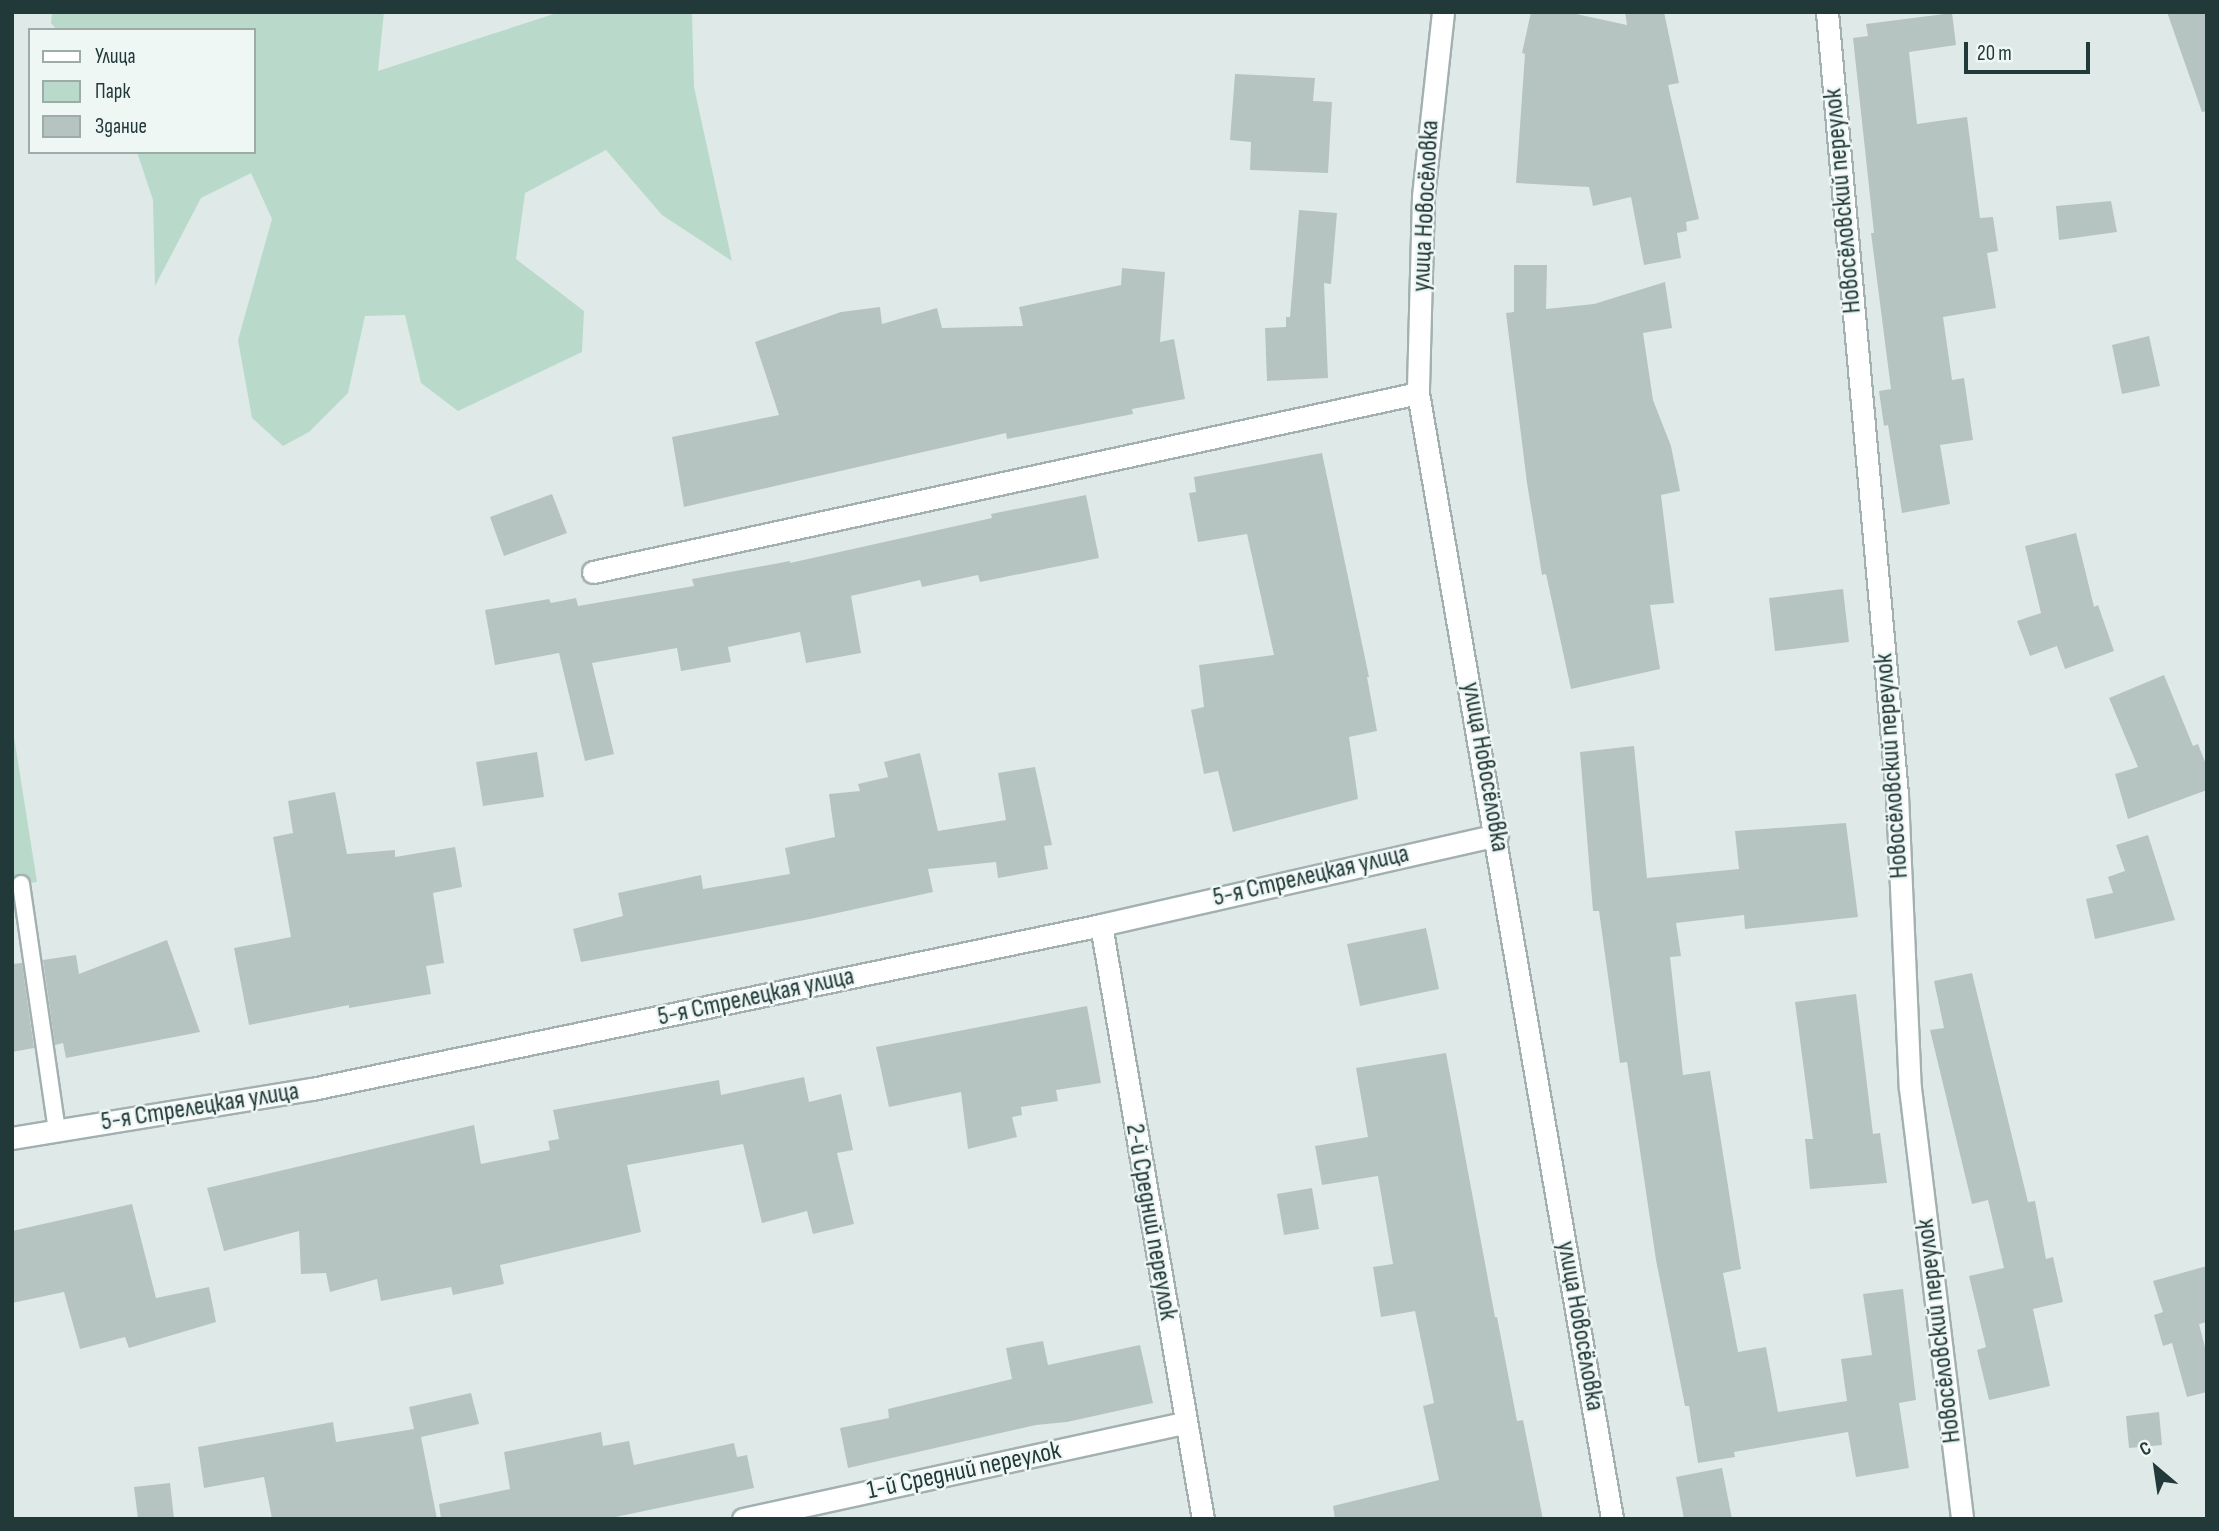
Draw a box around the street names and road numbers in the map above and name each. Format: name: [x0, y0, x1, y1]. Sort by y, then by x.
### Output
street label: Новосёловский переулок: [1818, 87, 1868, 315]
street label: улица Новосёловка: [1406, 119, 1446, 293]
street label: Новосёловский переулок: [1869, 652, 1915, 880]
street label: улица Новосёловка: [1455, 680, 1515, 854]
street label: 5-я Стрелецкая улица: [1210, 838, 1412, 914]
street label: 5-я Стрелецкая улица: [655, 961, 857, 1033]
street label: 5-я Стрелецкая улица: [99, 1076, 301, 1138]
street label: 2-й Средний переулок: [1118, 1121, 1184, 1323]
street label: Новосёловский переулок: [1910, 1217, 1968, 1445]
street label: улица Новосёловка: [1550, 1239, 1610, 1413]
street label: 1-й Средний переулок: [864, 1435, 1064, 1507]

